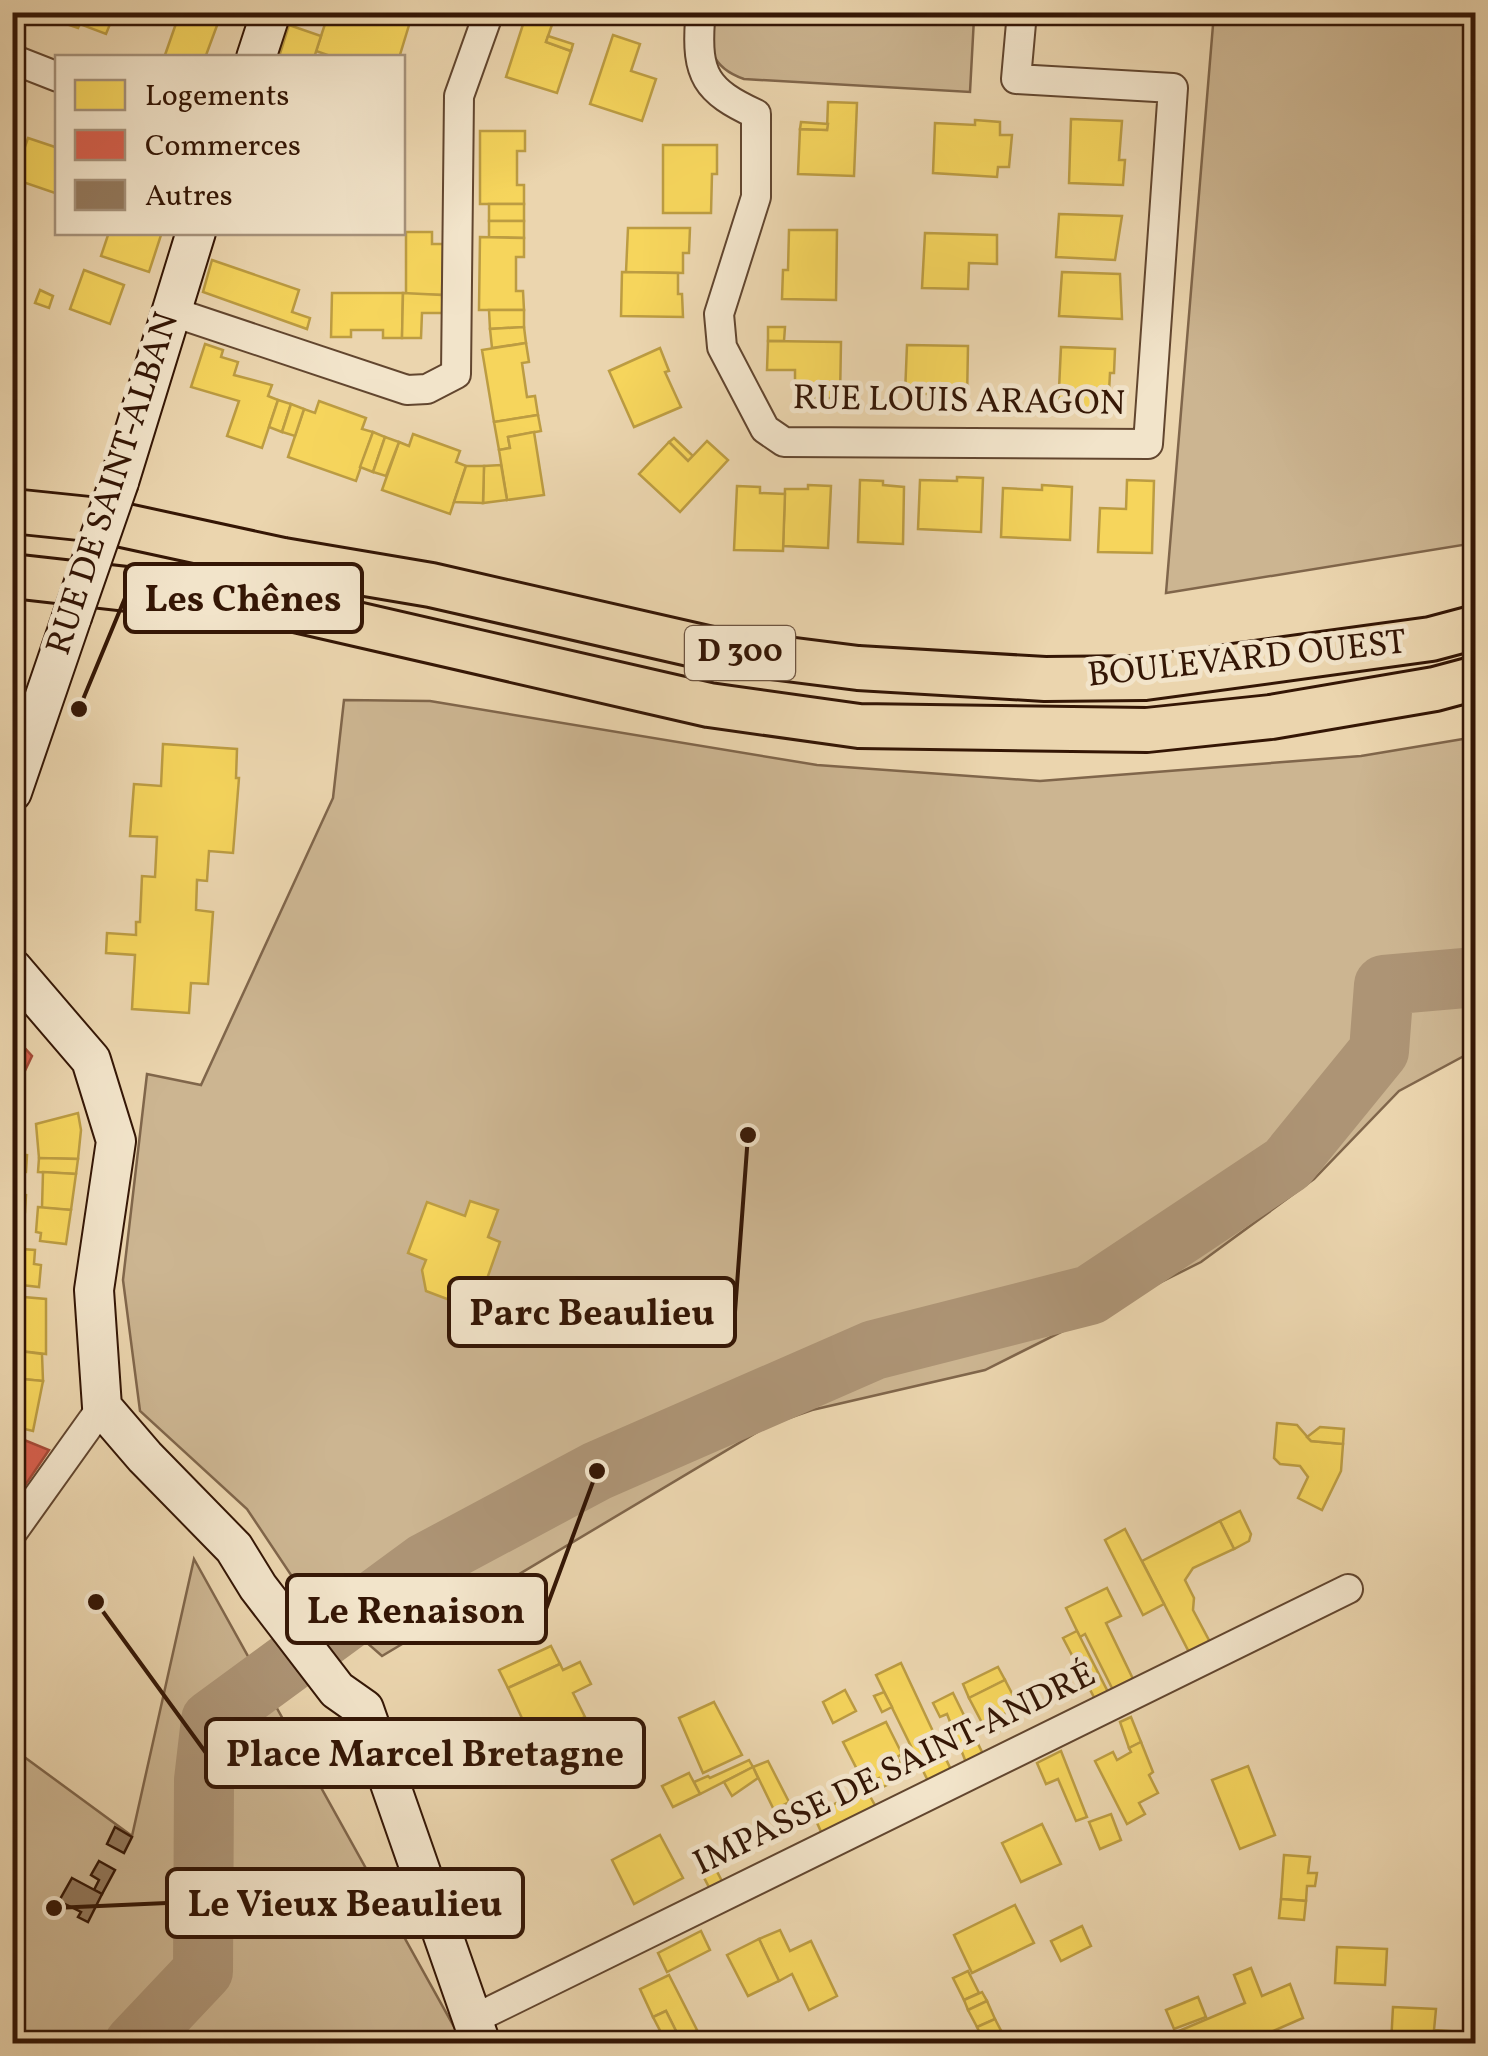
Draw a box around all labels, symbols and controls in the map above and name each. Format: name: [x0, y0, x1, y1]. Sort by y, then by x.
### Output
legend: [55, 55, 405, 235]
text: Logements: [145, 76, 289, 118]
text: Commerces: [145, 126, 301, 168]
text: Autres: [145, 176, 233, 218]
street label: RUE DE SAINT-ALBAN: [36, 307, 192, 661]
street label: RUE LOUIS ARAGON: [792, 375, 1126, 429]
callout: Les Chênes: [125, 564, 362, 632]
text: Les Chênes: [145, 575, 341, 628]
street label: BOULEVARD OUEST: [1085, 619, 1409, 701]
road number: D 300: [685, 626, 795, 680]
callout: Parc Beaulieu: [449, 1278, 735, 1346]
text: Parc Beaulieu: [469, 1289, 715, 1342]
callout: Le Renaison: [287, 1575, 546, 1643]
text: Le Renaison: [307, 1587, 525, 1640]
street label: IMPASSE DE SAINT-ANDRÉ: [686, 1652, 1104, 1888]
callout: Place Marcel Bretagne: [206, 1719, 644, 1787]
text: Place Marcel Bretagne: [226, 1730, 624, 1783]
callout: Le Vieux Beaulieu: [167, 1869, 523, 1937]
text: Le Vieux Beaulieu: [187, 1880, 503, 1933]

